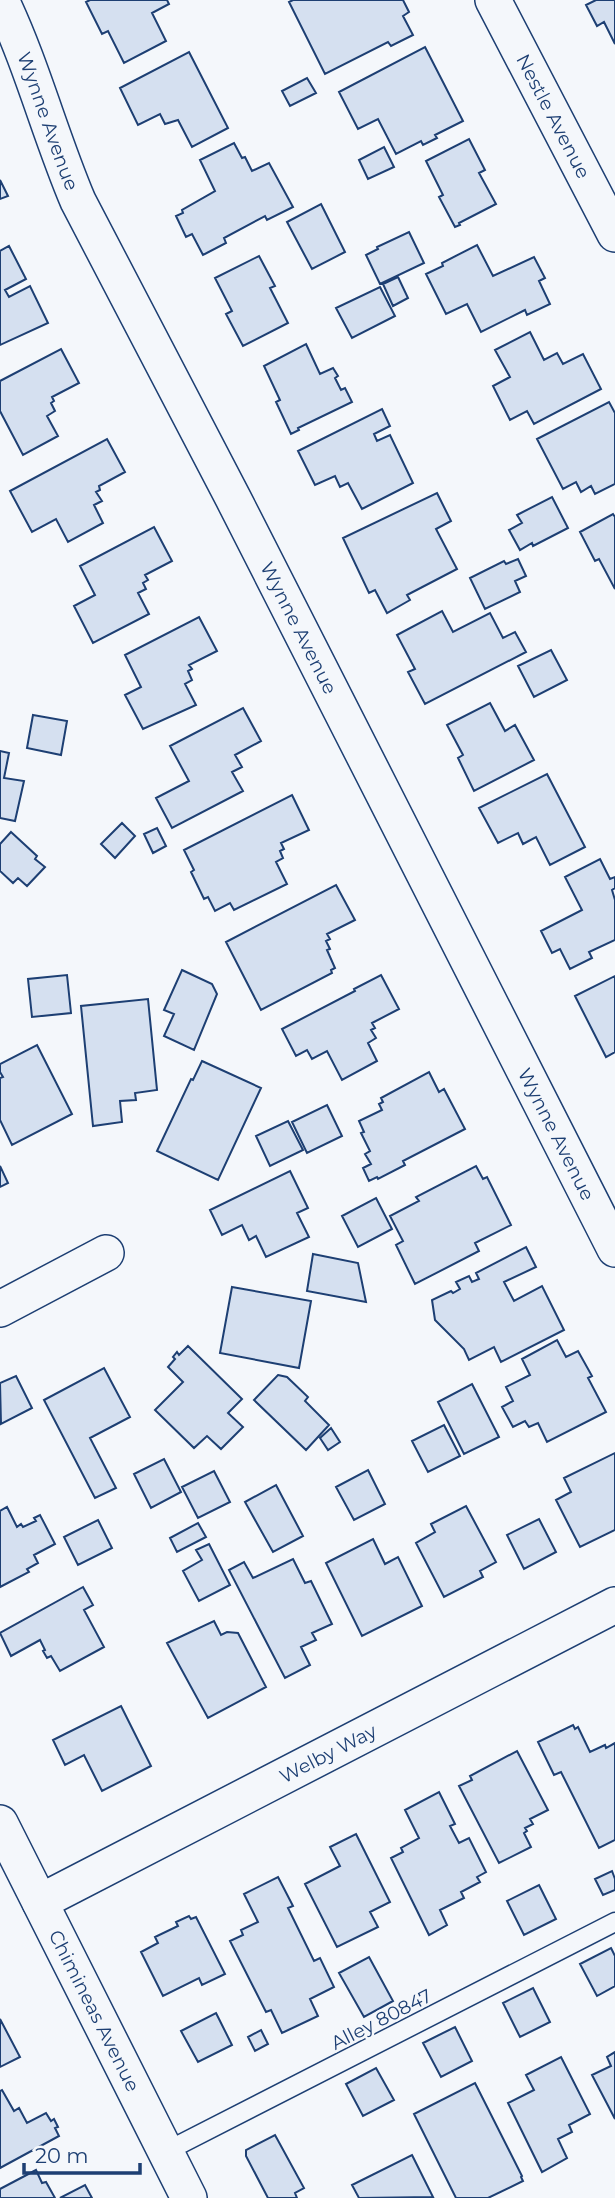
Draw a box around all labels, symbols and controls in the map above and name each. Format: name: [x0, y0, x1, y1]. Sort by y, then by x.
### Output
street label: Wynne Avenue: [12, 49, 83, 194]
street label: Nestle Avenue: [511, 50, 595, 183]
street label: Wynne Avenue: [255, 558, 342, 698]
street label: Wynne Avenue: [513, 1064, 599, 1204]
street label: Welby Way: [276, 1719, 381, 1788]
street label: Chimineas Avenue: [44, 1926, 144, 2095]
street label: Alley 80847: [327, 1984, 436, 2055]
scale bar: [24, 2132, 140, 2176]
text: 20 m: [35, 2143, 89, 2168]

